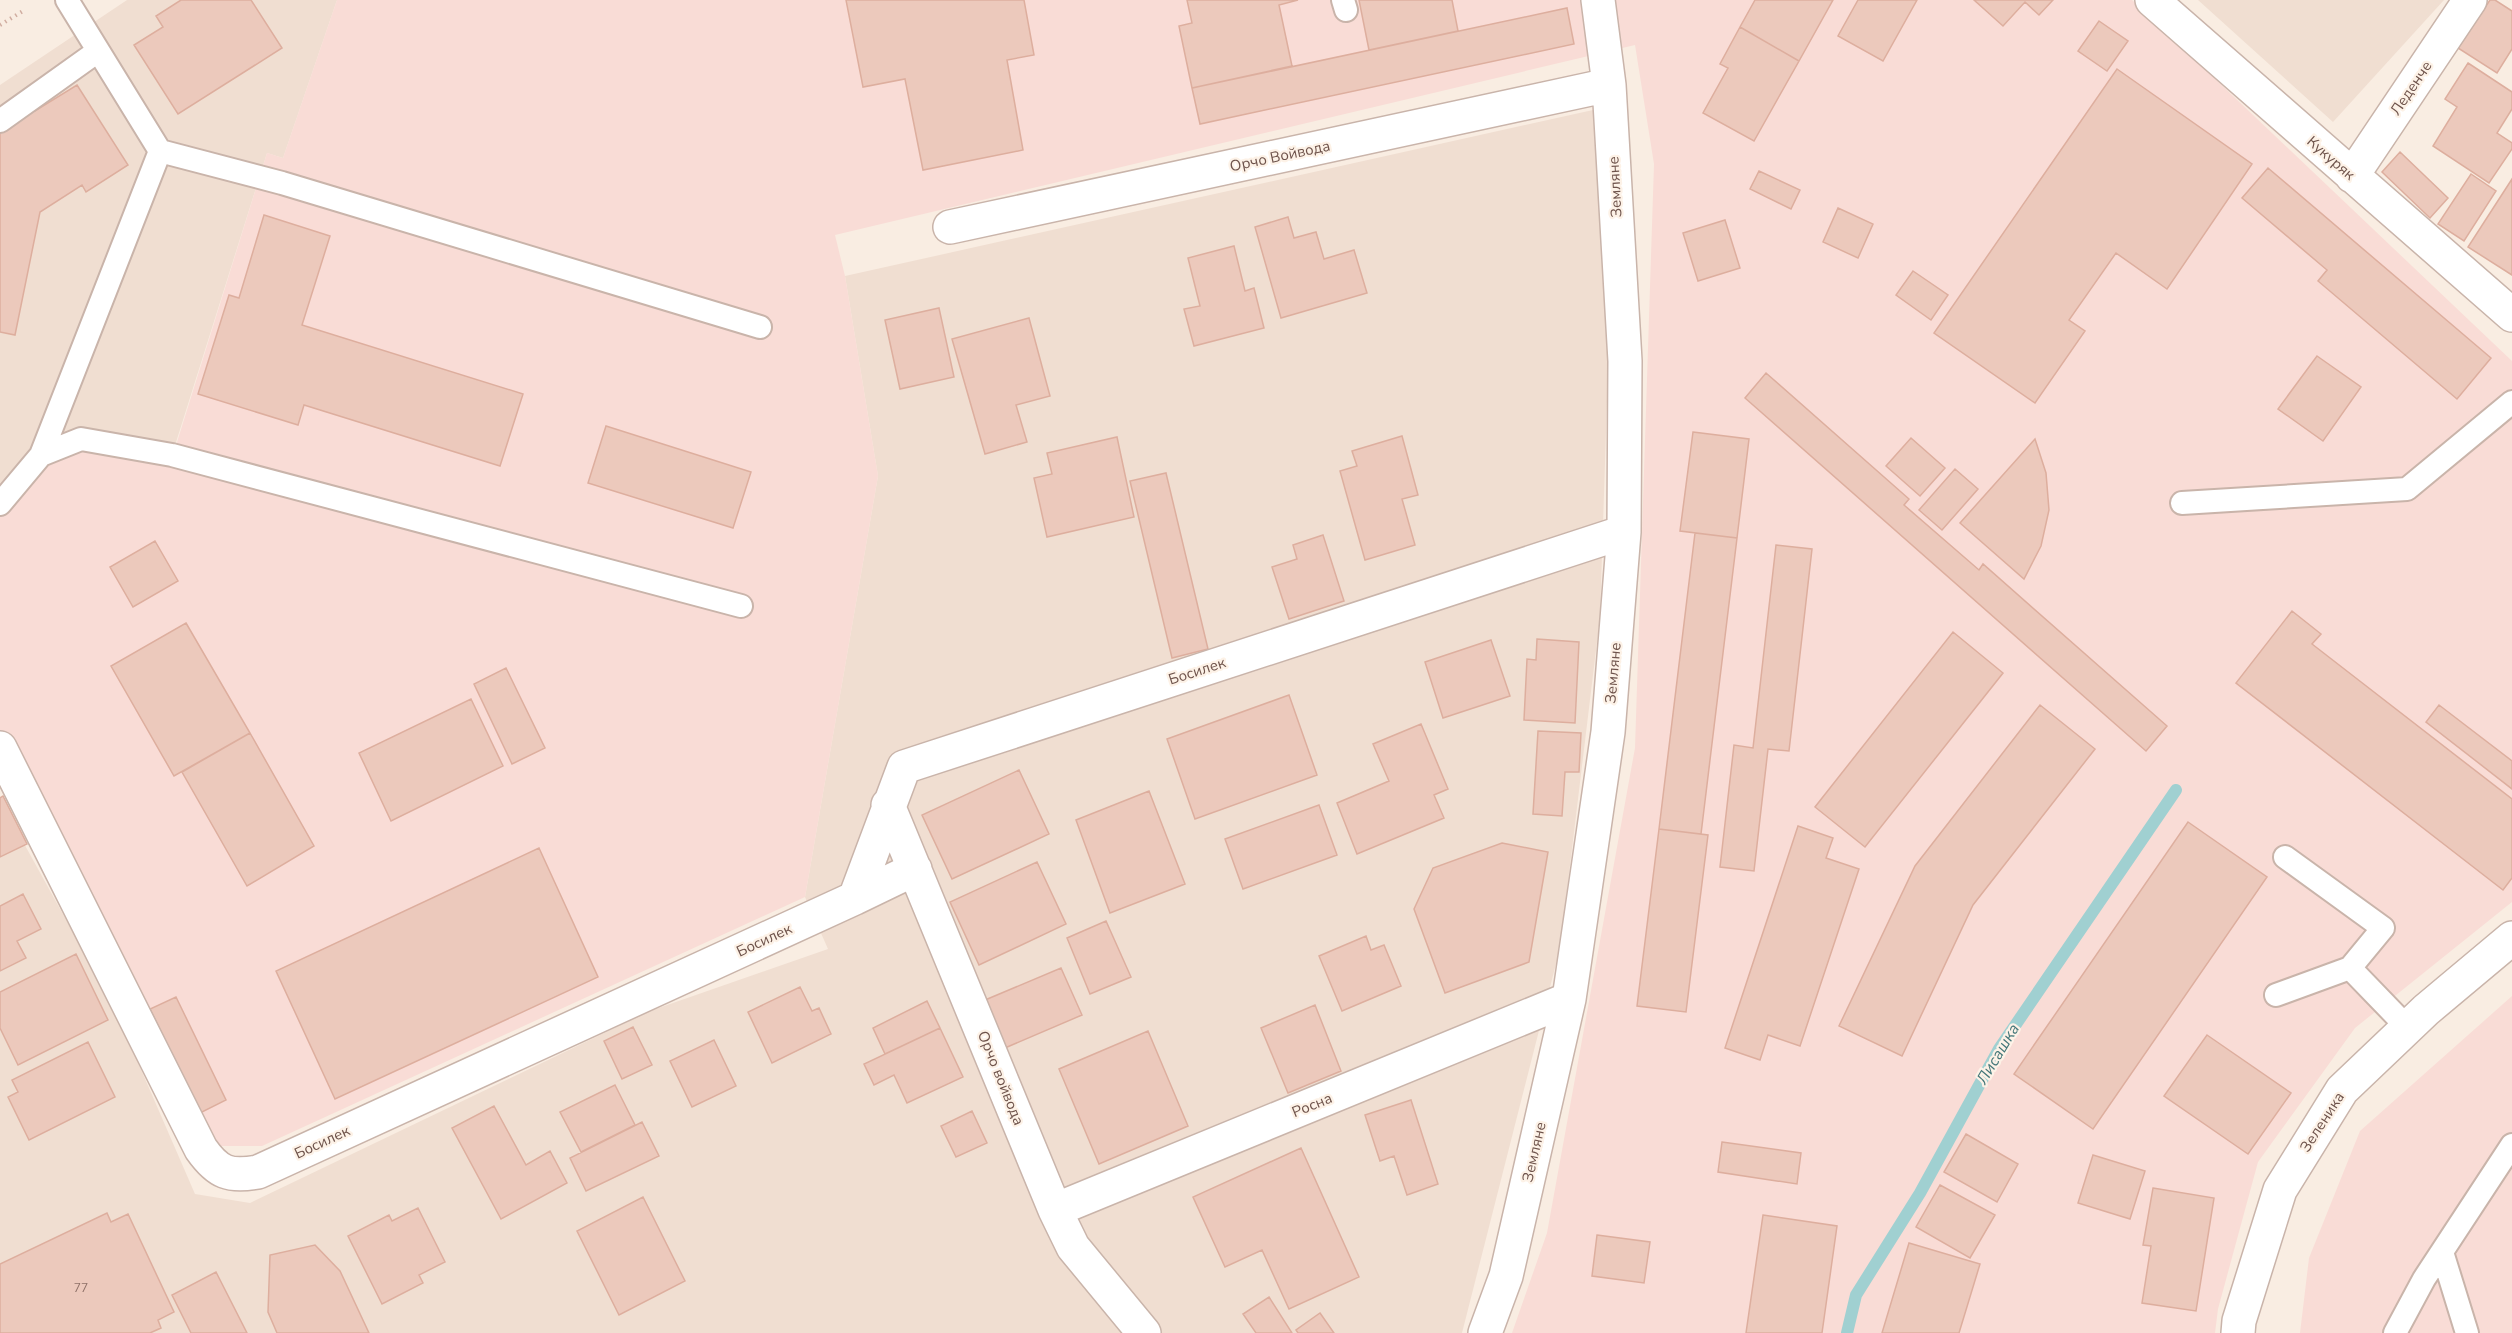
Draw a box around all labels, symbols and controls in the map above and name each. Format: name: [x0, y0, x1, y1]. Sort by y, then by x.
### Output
street label: Леденче: [2386, 57, 2436, 119]
street label: Кукуряк: [2303, 132, 2359, 185]
street label: Орчо Войвода: [1228, 136, 1332, 176]
street label: Земляне: [1603, 156, 1627, 218]
street label: Земляне: [1600, 642, 1626, 704]
street label: Босилек: [1166, 652, 1228, 690]
street label: Босилек: [733, 918, 795, 962]
water label: Лисашка: [1971, 1020, 2025, 1089]
street label: Орчо войвода: [973, 1028, 1029, 1128]
street label: Росна: [1289, 1088, 1335, 1122]
street label: Зеленика: [2295, 1088, 2349, 1156]
street label: Босилек: [291, 1120, 353, 1164]
street label: Земляне: [1517, 1120, 1551, 1184]
house number: 77: [74, 1280, 88, 1296]

